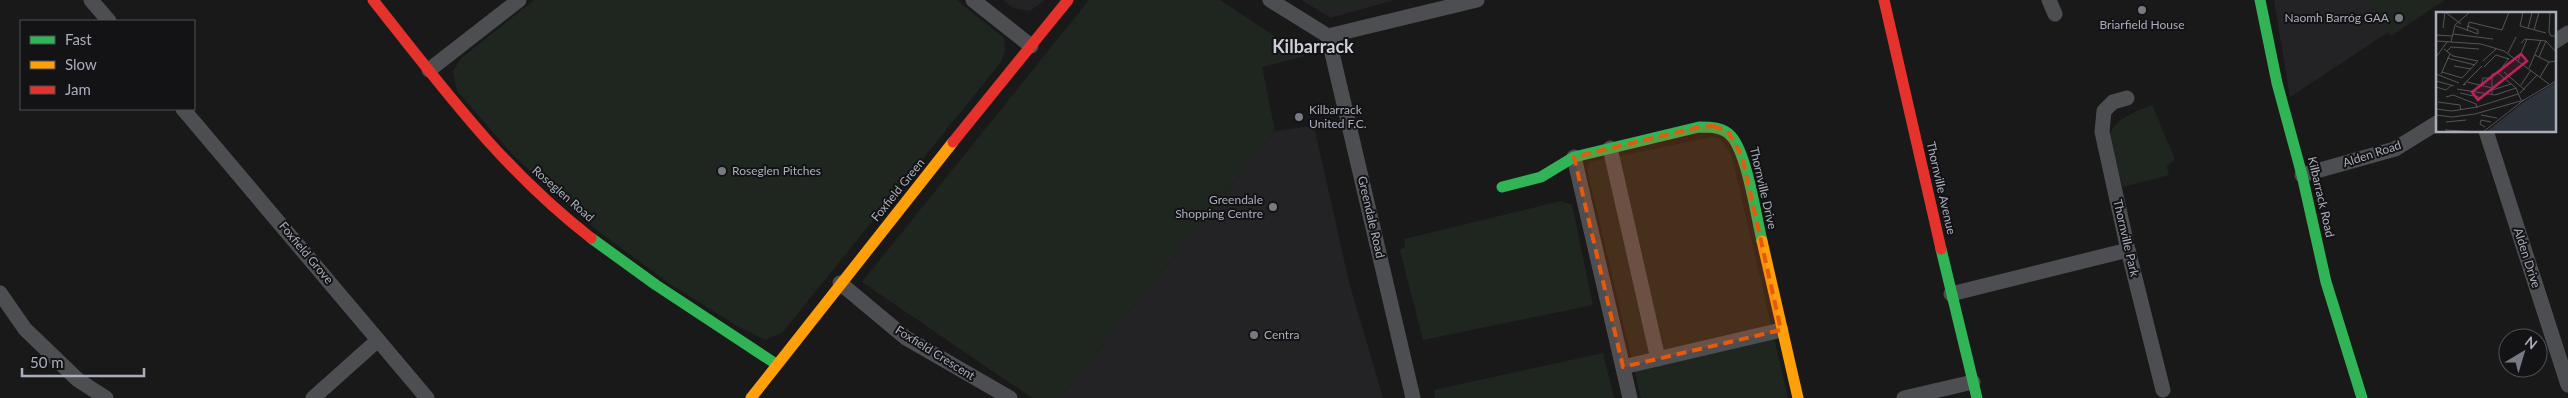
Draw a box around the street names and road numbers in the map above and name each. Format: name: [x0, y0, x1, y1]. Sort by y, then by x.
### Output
street label: Alden Road: [2341, 137, 2403, 170]
street label: Thornville Avenue: [1924, 140, 1959, 236]
street label: Thornville Drive: [1747, 145, 1780, 231]
street label: Foxfield Green: [868, 155, 928, 224]
street label: Kilbarrack Road: [2305, 155, 2338, 239]
street label: Roseglen Road: [529, 163, 597, 225]
street label: Greendale Road: [1355, 174, 1388, 259]
street label: Thornville Park: [2110, 198, 2143, 279]
street label: Foxfield Grove: [276, 219, 337, 287]
street label: Alden Drive: [2511, 226, 2544, 290]
street label: Foxfield Crescent: [893, 322, 978, 383]

